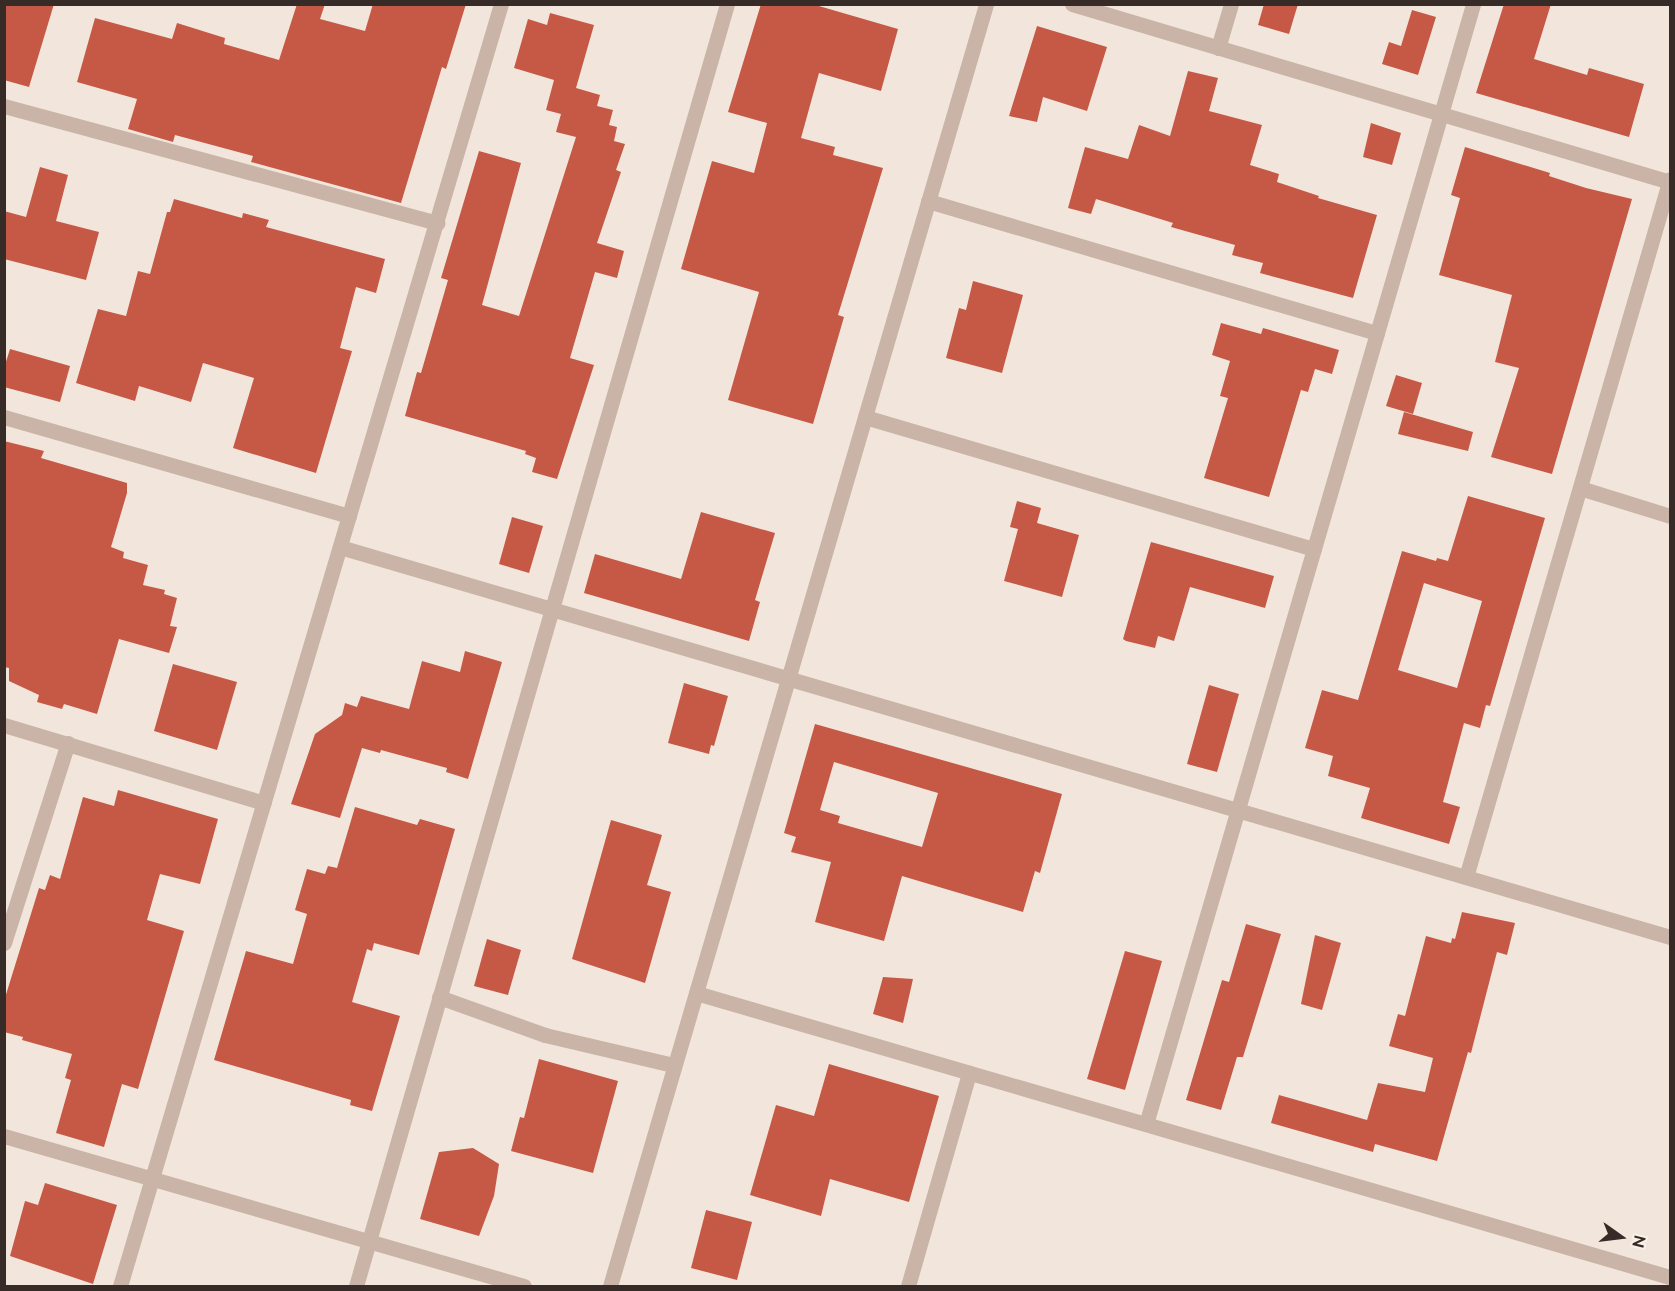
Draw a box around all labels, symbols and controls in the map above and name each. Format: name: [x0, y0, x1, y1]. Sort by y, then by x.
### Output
north arrow: [1591, 1207, 1651, 1267]
text: N: [1628, 1233, 1650, 1250]

